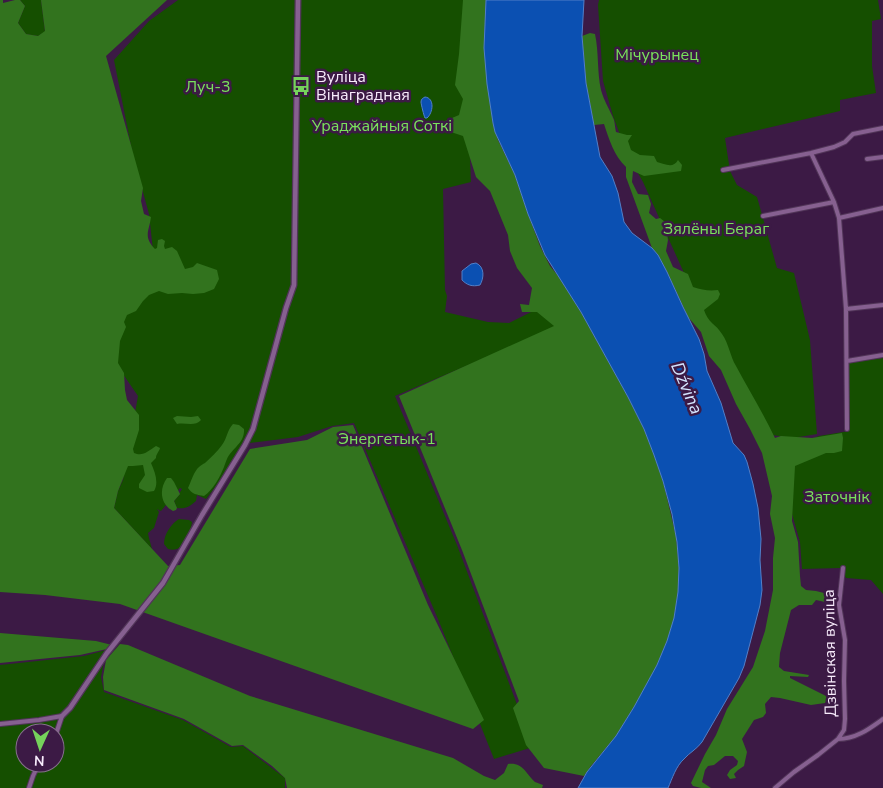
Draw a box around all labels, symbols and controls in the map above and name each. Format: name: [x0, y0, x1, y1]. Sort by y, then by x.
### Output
park label: Мічурынец: [615, 44, 699, 66]
place label: Вуліца Вінаградная: [316, 66, 410, 106]
bus stop icon: Вуліца Вінаградная: [290, 75, 312, 97]
park label: Луч-3: [185, 76, 231, 98]
park label: Ураджайныя Соткі: [311, 115, 452, 137]
park label: Зялёны Бераг: [663, 218, 769, 240]
water label: Dźvina: [665, 358, 709, 418]
park label: Энергетык-1: [338, 428, 436, 450]
park label: Заточнік: [804, 486, 870, 508]
street label: Дзвінская вуліца: [818, 589, 842, 717]
north arrow: [15, 723, 65, 773]
text: N: [34, 751, 45, 770]

